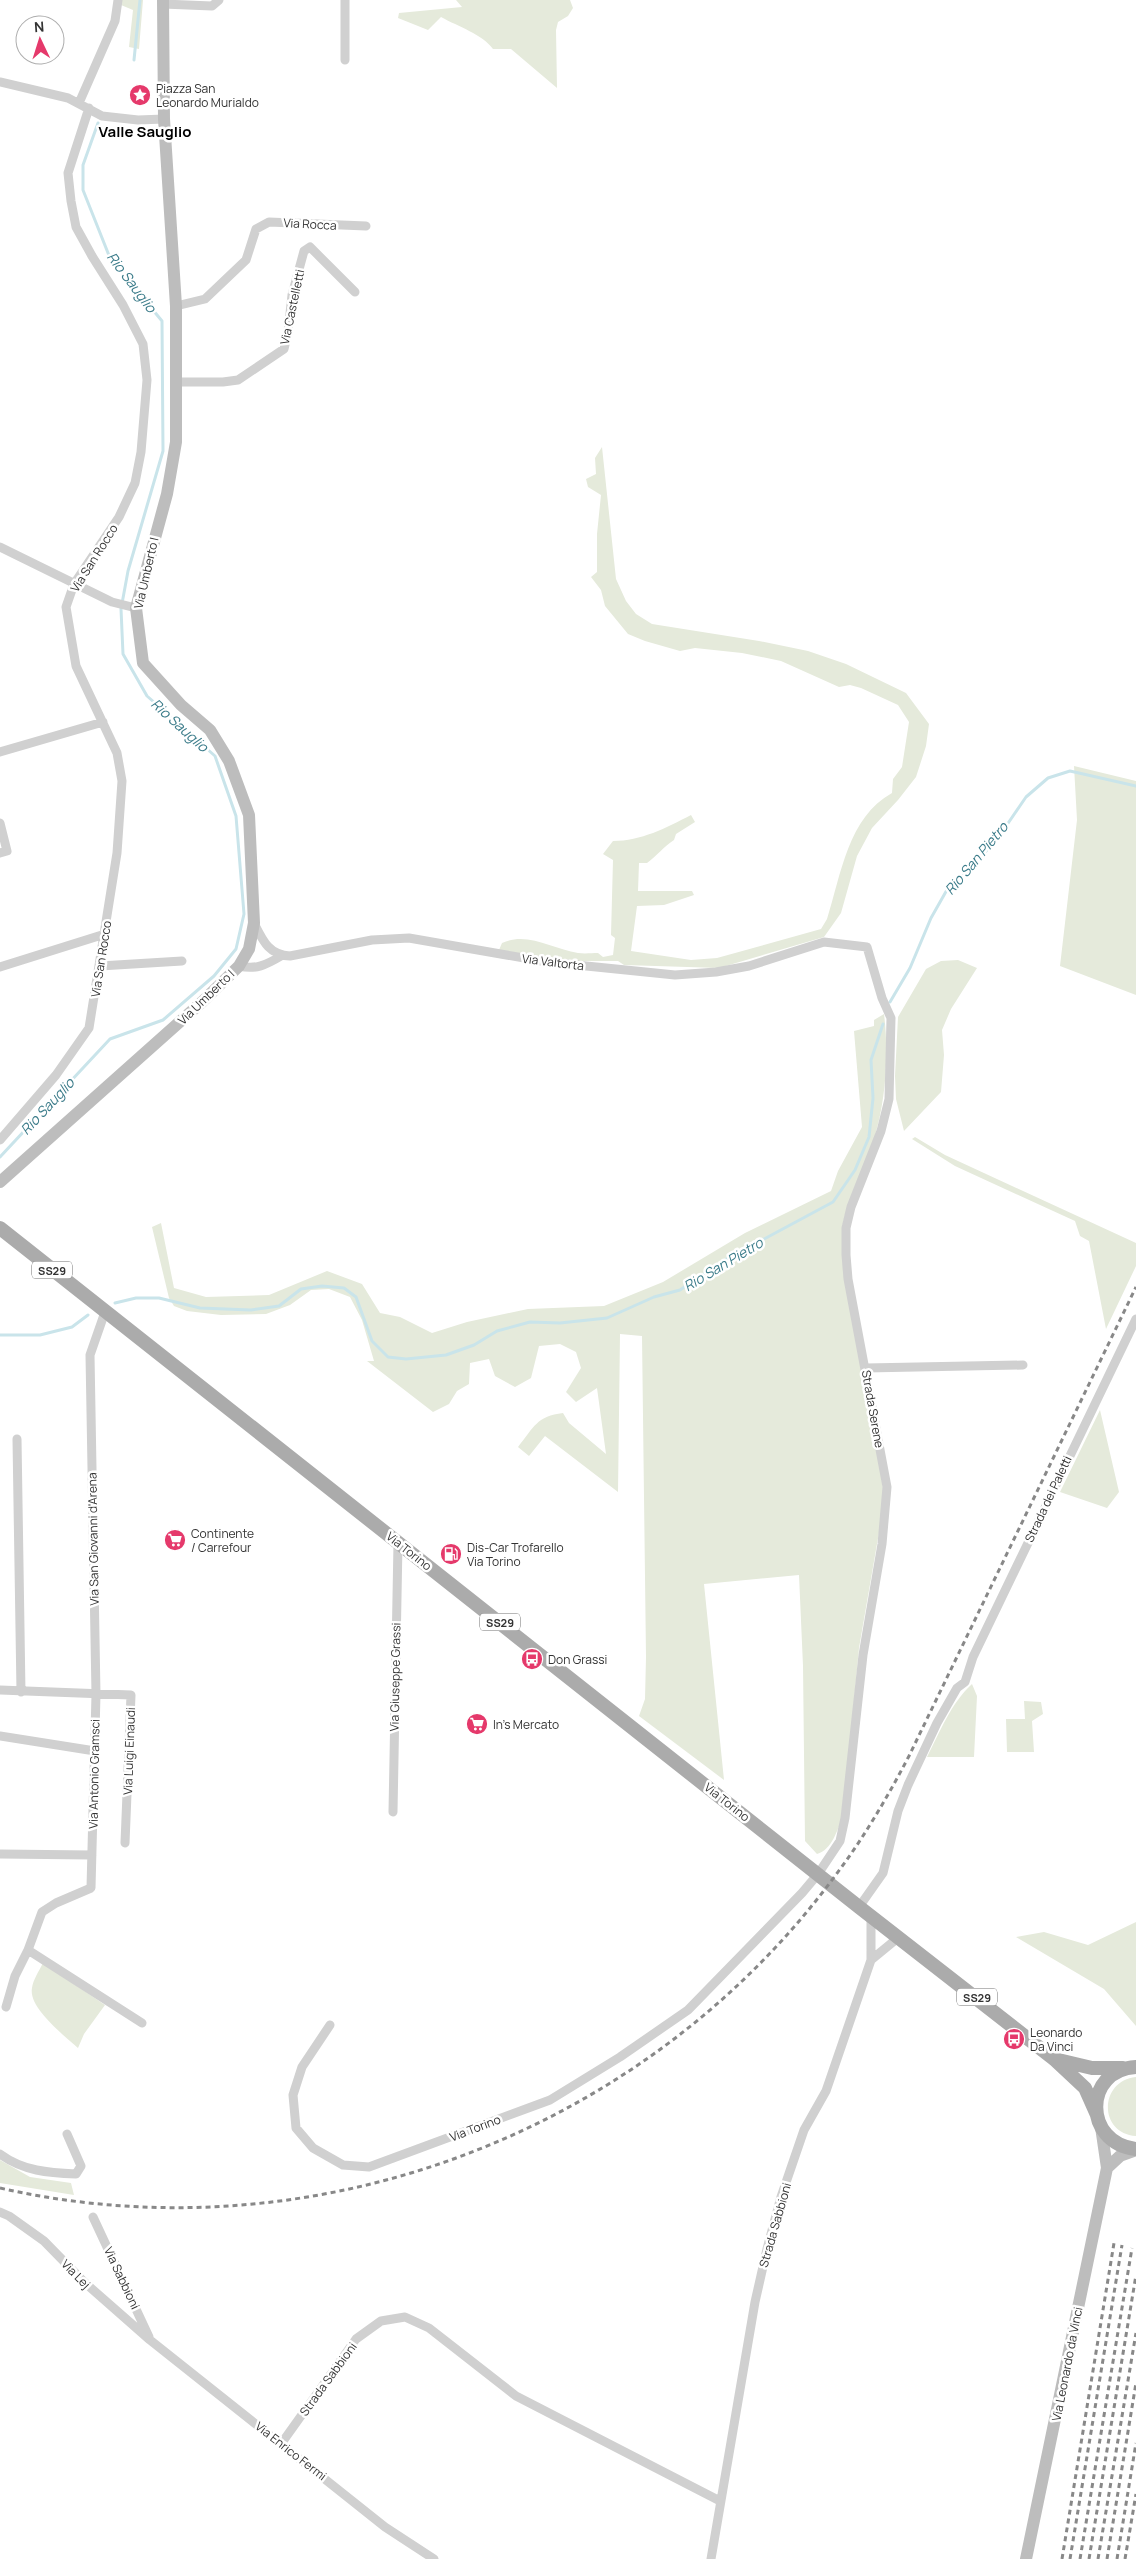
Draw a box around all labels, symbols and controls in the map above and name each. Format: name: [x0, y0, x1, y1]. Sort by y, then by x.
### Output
north arrow: [15, 15, 65, 65]
text: N: [33, 17, 45, 36]
place label: Piazza San Leonardo Murialdo: [156, 80, 259, 111]
place icon: Piazza San Leonardo Murialdo: [128, 83, 152, 107]
district label: Valle Sauglio: [99, 121, 191, 142]
street label: Via Rocca: [283, 214, 337, 234]
water label: Rio Sauglio: [103, 248, 161, 317]
street label: Via Castelletti: [276, 268, 308, 346]
street label: Via San Rocco: [66, 521, 122, 595]
street label: Via Umberto I: [130, 536, 162, 610]
water label: Rio Sauglio: [147, 694, 213, 756]
water label: Rio San Pietro: [940, 817, 1012, 898]
street label: Via San Rocco: [87, 920, 115, 998]
street label: Via Valtorta: [521, 950, 585, 974]
street label: Via Umberto I: [174, 966, 238, 1028]
water label: Rio Sauglio: [16, 1073, 79, 1138]
water label: Rio San Pietro: [680, 1232, 767, 1295]
road number: SS29: [32, 1262, 72, 1278]
street label: Strada Serene: [858, 1369, 888, 1449]
street label: Strada dei Paletti: [1021, 1453, 1075, 1545]
street label: Via San Giovanni d'Arena: [83, 1472, 103, 1606]
place label: Continente / Carrefour: [191, 1525, 254, 1556]
supermarket icon: Continente / Carrefour: [163, 1528, 187, 1552]
street label: Via Torino: [383, 1528, 435, 1574]
place label: Dis-Car Trofarello Via Torino: [467, 1539, 564, 1570]
fuel station icon: Dis-Car Trofarello Via Torino: [439, 1542, 463, 1566]
road number: SS29: [480, 1614, 520, 1630]
street label: Via Giuseppe Grassi: [386, 1623, 404, 1731]
bus stop icon: Don Grassi: [520, 1647, 544, 1671]
place label: Don Grassi: [548, 1651, 607, 1668]
street label: Via Luigi Einaudi: [119, 1707, 139, 1795]
supermarket icon: In's Mercato: [465, 1712, 489, 1736]
place label: In's Mercato: [493, 1716, 559, 1733]
street label: Via Antonio Gramsci: [85, 1719, 103, 1829]
street label: Via Torino: [701, 1779, 753, 1825]
road number: SS29: [957, 1988, 997, 2005]
place label: Leonardo Da Vinci: [1030, 2024, 1082, 2055]
bus stop icon: Leonardo Da Vinci: [1002, 2027, 1026, 2051]
street label: Via Torino: [447, 2110, 503, 2146]
street label: Strada Sabbioni: [755, 2181, 795, 2269]
street label: Via Sabbioni: [100, 2244, 144, 2312]
street label: Via Lej: [58, 2256, 94, 2292]
street label: Via Leonardo da Vinci: [1048, 2305, 1086, 2423]
street label: Strada Sabbioni: [295, 2339, 361, 2419]
street label: Via Enrico Fermi: [252, 2418, 330, 2484]

